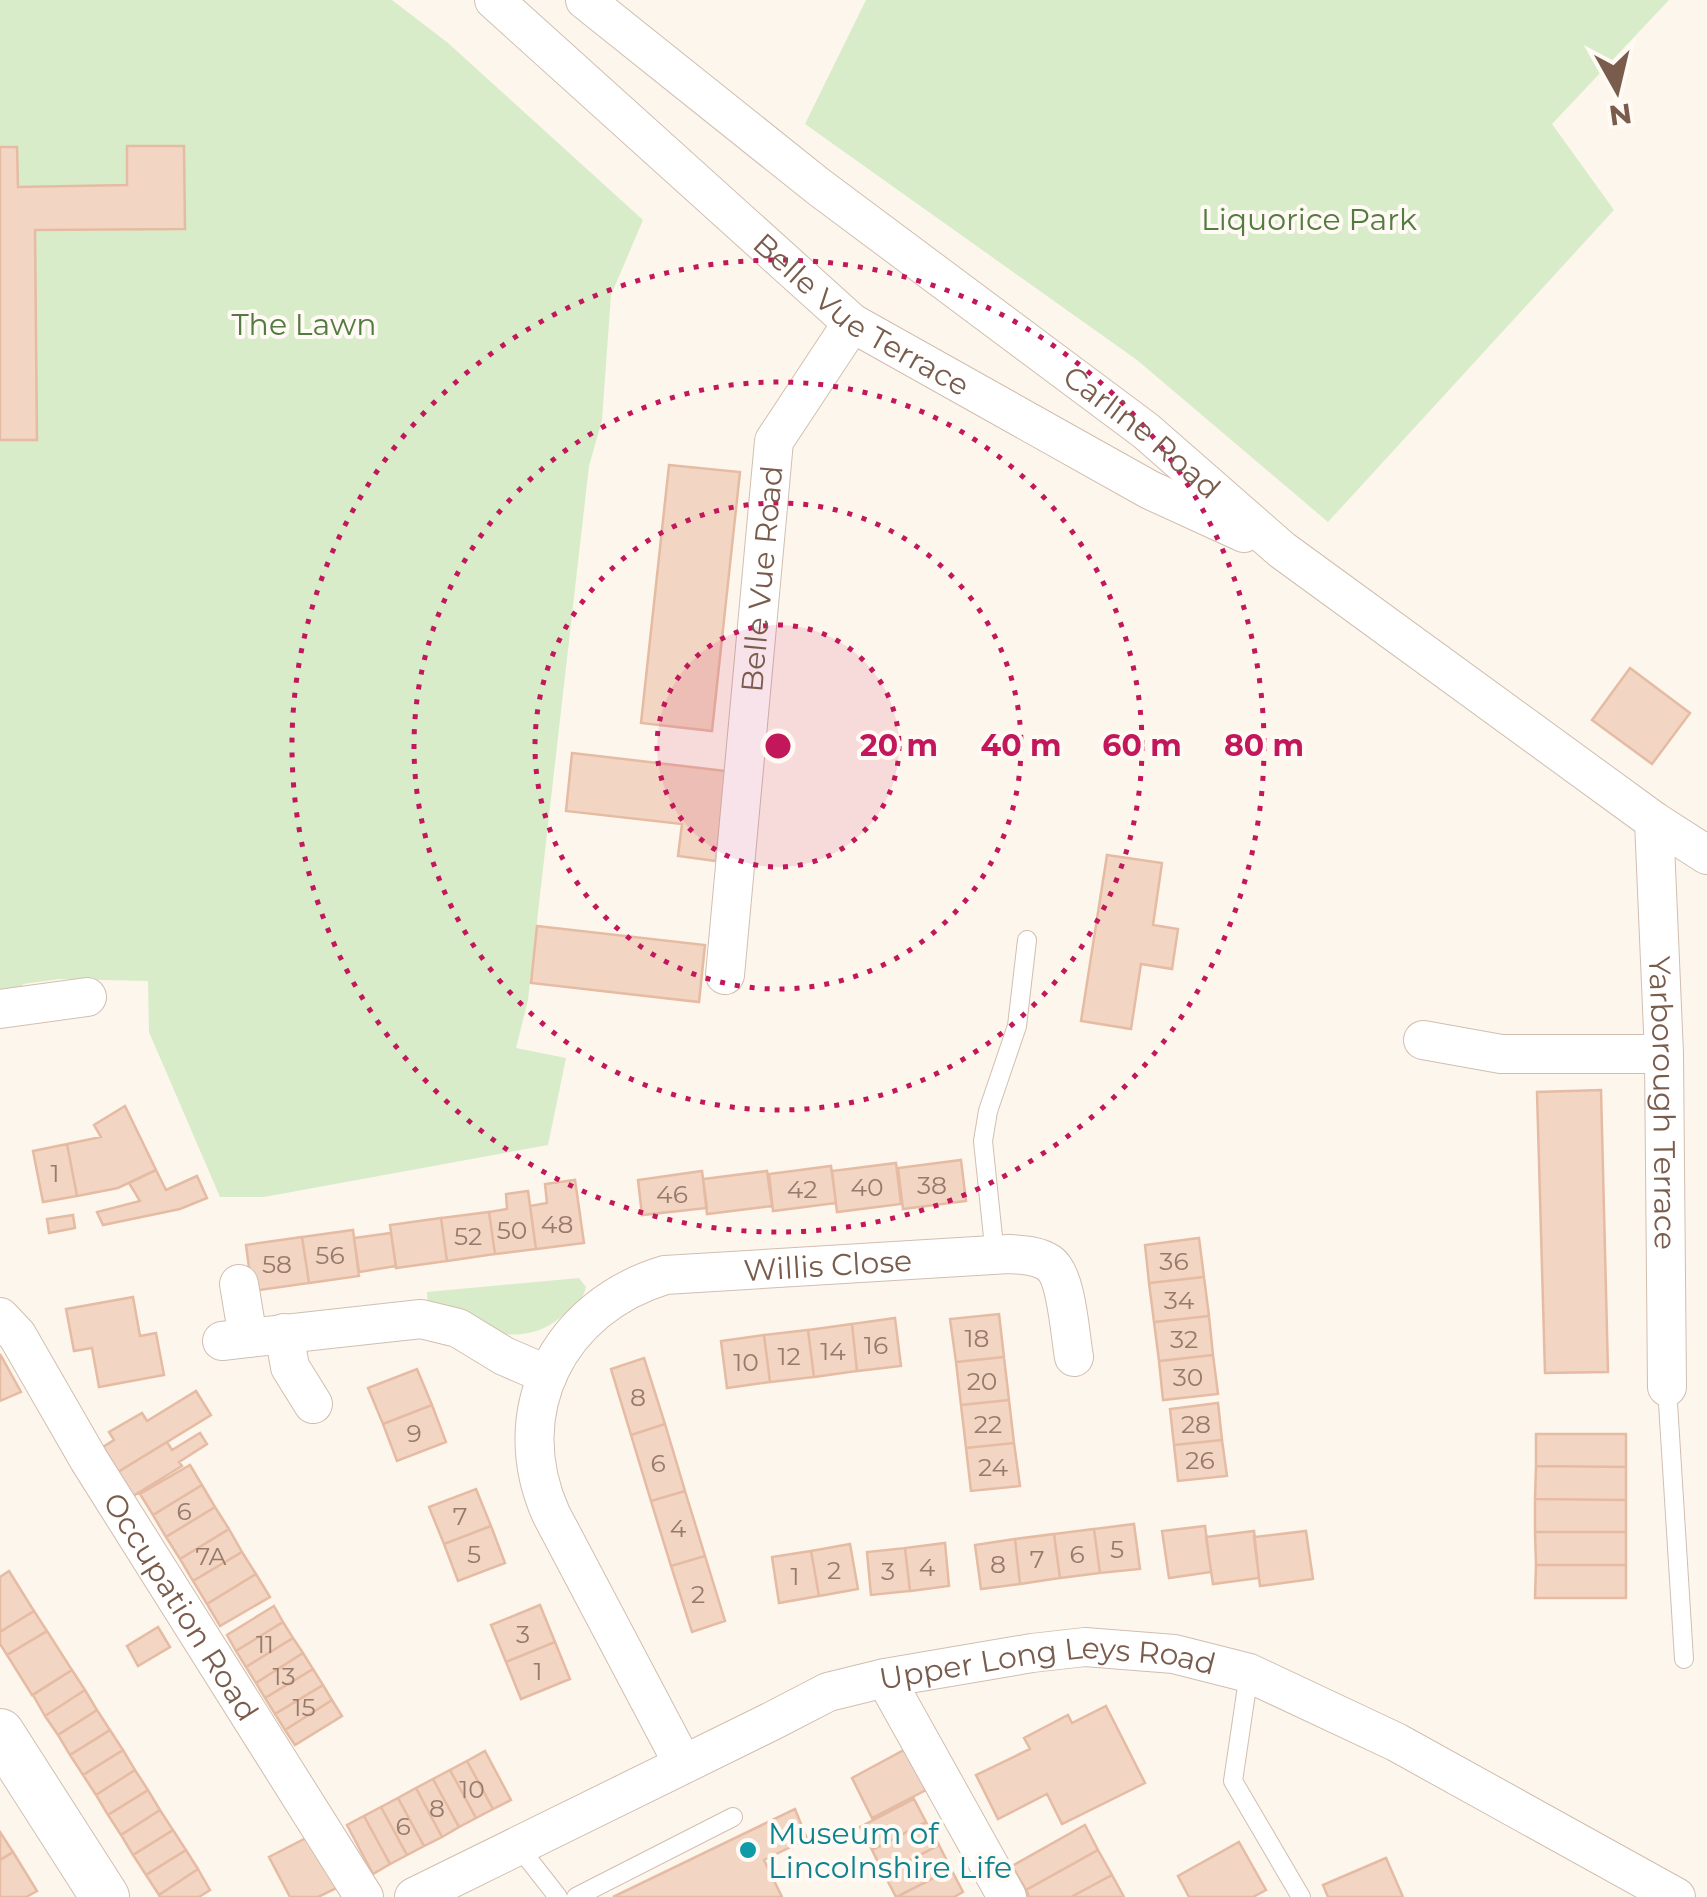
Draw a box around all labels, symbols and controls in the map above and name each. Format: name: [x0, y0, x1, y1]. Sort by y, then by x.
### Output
north arrow: [1567, 40, 1667, 140]
text: N: [1607, 96, 1634, 133]
park label: Liquorice Park: [1201, 201, 1417, 238]
street label: Belle Vue Terrace: [746, 225, 976, 404]
park label: The Lawn: [231, 306, 377, 343]
street label: Carline Road: [1056, 357, 1228, 506]
street label: Belle Vue Road: [733, 464, 790, 694]
text: 20 m: [860, 727, 938, 764]
text: 40 m: [981, 727, 1062, 764]
text: 60 m: [1102, 727, 1182, 764]
text: 80 m: [1224, 727, 1304, 764]
centre of rings: [760, 728, 796, 764]
street label: Yarborough Terrace: [1641, 955, 1684, 1250]
house number: 1: [50, 1158, 60, 1188]
house number: 38: [917, 1170, 947, 1200]
house number: 40: [850, 1172, 884, 1202]
house number: 42: [787, 1174, 817, 1204]
house number: 46: [656, 1179, 688, 1209]
house number: 48: [541, 1209, 573, 1239]
house number: 50: [497, 1215, 527, 1245]
house number: 52: [454, 1221, 482, 1251]
house number: 56: [315, 1240, 345, 1270]
street label: Willis Close: [743, 1241, 913, 1289]
house number: 36: [1159, 1246, 1189, 1276]
house number: 58: [262, 1249, 292, 1279]
house number: 34: [1164, 1285, 1195, 1315]
house number: 18: [965, 1323, 989, 1353]
house number: 32: [1170, 1324, 1198, 1354]
house number: 16: [864, 1330, 888, 1360]
house number: 14: [820, 1336, 846, 1366]
house number: 12: [777, 1341, 801, 1371]
house number: 10: [733, 1347, 759, 1377]
house number: 30: [1173, 1362, 1203, 1392]
house number: 20: [967, 1366, 997, 1396]
house number: 8: [630, 1382, 646, 1412]
house number: 22: [974, 1409, 1002, 1439]
house number: 28: [1181, 1409, 1211, 1439]
house number: 9: [406, 1418, 422, 1448]
house number: 26: [1185, 1445, 1215, 1475]
house number: 6: [650, 1448, 666, 1478]
house number: 24: [978, 1452, 1009, 1482]
street label: Occupation Road: [96, 1485, 267, 1727]
house number: 6: [176, 1496, 192, 1526]
house number: 7: [453, 1501, 467, 1531]
house number: 4: [670, 1513, 687, 1543]
house number: 5: [1110, 1534, 1124, 1564]
house number: 5: [467, 1539, 481, 1569]
house number: 6: [1069, 1539, 1085, 1569]
house number: 7A: [196, 1541, 227, 1571]
house number: 7: [1030, 1544, 1044, 1574]
house number: 8: [990, 1549, 1006, 1579]
house number: 4: [919, 1552, 936, 1582]
house number: 2: [827, 1555, 841, 1585]
house number: 3: [881, 1556, 895, 1586]
house number: 1: [790, 1561, 800, 1591]
house number: 2: [691, 1579, 705, 1609]
house number: 3: [516, 1619, 530, 1649]
street label: Upper Long Leys Road: [876, 1628, 1220, 1697]
house number: 11: [256, 1629, 274, 1659]
house number: 1: [533, 1656, 543, 1686]
house number: 13: [272, 1661, 296, 1691]
house number: 15: [292, 1692, 316, 1722]
house number: 10: [459, 1774, 485, 1804]
house number: 8: [429, 1793, 445, 1823]
house number: 6: [395, 1811, 411, 1841]
place label: Museum of Lincolnshire Life: [768, 1815, 1012, 1886]
marker: Museum of Lincolnshire Life: [737, 1839, 759, 1861]

